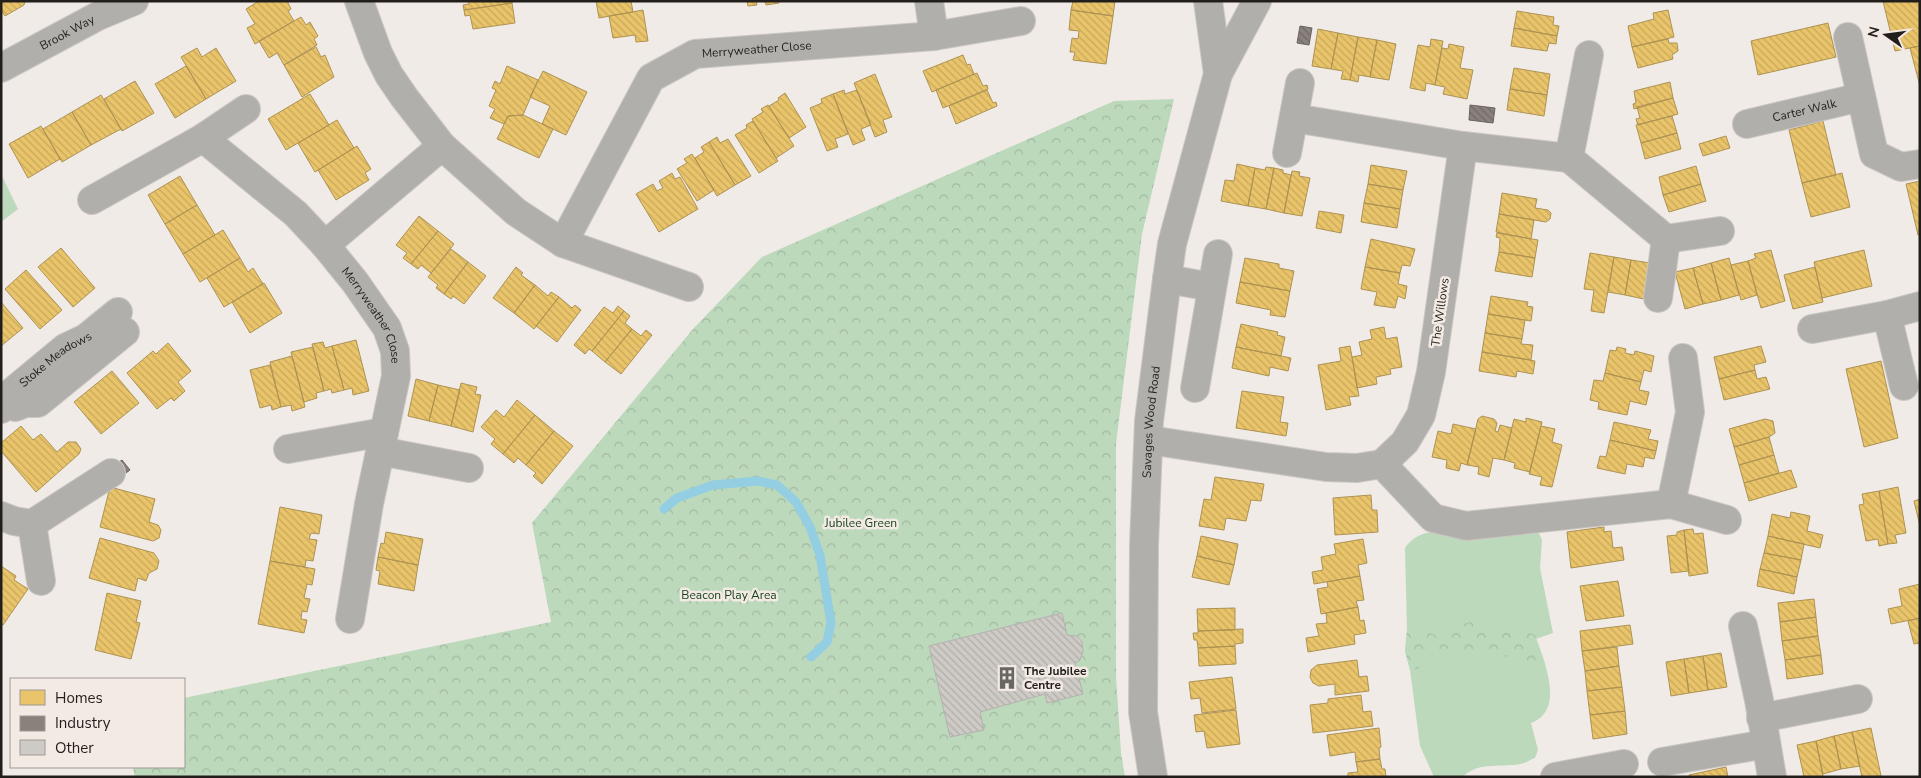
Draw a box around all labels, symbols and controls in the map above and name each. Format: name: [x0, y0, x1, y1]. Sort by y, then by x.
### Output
north arrow: [1861, 10, 1911, 60]
street label: Brook Way: [37, 11, 98, 54]
text: N: [1863, 25, 1884, 39]
street label: Merryweather Close: [701, 37, 812, 61]
street label: Carter Walk: [1771, 95, 1839, 126]
street label: Merryweather Close: [338, 264, 403, 364]
street label: The Willows: [1427, 277, 1453, 347]
street label: Stoke Meadows: [16, 328, 95, 391]
street label: Savages Wood Road: [1139, 365, 1164, 478]
park label: Jubilee Green: [824, 515, 897, 531]
park label: Beacon Play Area: [681, 587, 777, 603]
place label: The Jubilee Centre: [1024, 663, 1087, 693]
building icon: The Jubilee Centre: [994, 665, 1020, 691]
legend: [10, 678, 185, 768]
text: Homes: [55, 688, 103, 708]
text: Industry: [55, 713, 111, 733]
text: Other: [55, 738, 94, 758]

